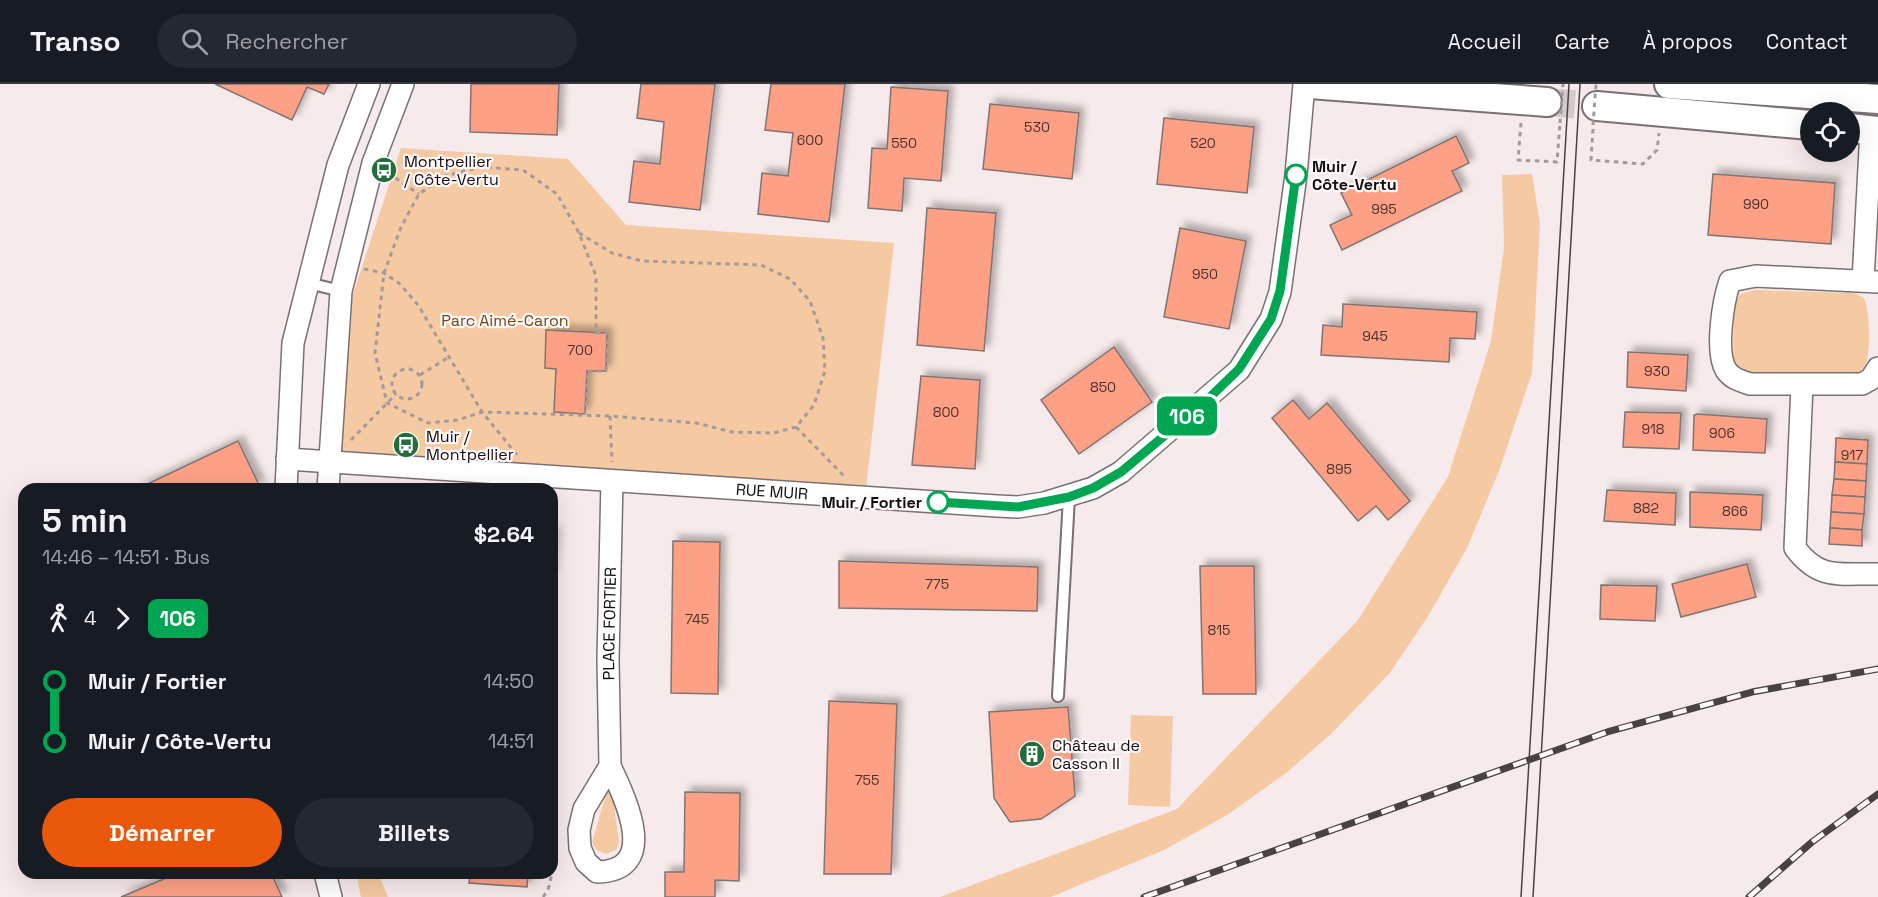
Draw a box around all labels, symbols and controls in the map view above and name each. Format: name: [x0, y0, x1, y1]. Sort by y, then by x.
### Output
search box: [157, 14, 577, 68]
text: Transo: [30, 23, 121, 59]
icon: search: [178, 25, 211, 58]
text: Rechercher: [226, 27, 348, 55]
text: Accueil: [1448, 28, 1522, 55]
text: Carte: [1555, 28, 1610, 55]
text: À propos: [1643, 28, 1733, 55]
text: Contact: [1766, 28, 1848, 55]
map controls: [1800, 102, 1860, 162]
button: locate: [1800, 102, 1860, 162]
house number: 530: [1024, 118, 1050, 136]
house number: 600: [797, 131, 823, 149]
house number: 550: [891, 134, 917, 152]
house number: 520: [1190, 134, 1216, 152]
place label: Montpellier / Côte-Vertu: [404, 151, 499, 190]
bus stop icon: Montpellier / Côte-Vertu: [369, 155, 399, 185]
place label: Muir / Côte-Vertu: [1312, 156, 1397, 195]
marker: Muir / Côte-Vertu: [1285, 164, 1307, 186]
house number: 990: [1743, 195, 1769, 213]
house number: 995: [1371, 200, 1397, 218]
house number: 950: [1192, 265, 1218, 283]
park label: Parc Aimé-Caron: [441, 310, 569, 331]
house number: 945: [1362, 327, 1388, 345]
house number: 700: [567, 341, 593, 359]
house number: 930: [1644, 362, 1670, 380]
house number: 850: [1090, 378, 1116, 396]
line badge: 106: [1152, 396, 1222, 436]
house number: 800: [933, 403, 959, 421]
text: 106: [1169, 403, 1205, 430]
house number: 918: [1641, 420, 1665, 438]
house number: 906: [1709, 424, 1735, 442]
place label: Muir / Montpellier: [426, 426, 514, 465]
bus stop icon: Muir / Montpellier: [391, 430, 421, 460]
house number: 917: [1841, 446, 1863, 464]
house number: 895: [1326, 460, 1352, 478]
street label: RUE MUIR: [735, 479, 809, 504]
marker: Muir / Fortier: [927, 491, 949, 513]
place label: Muir / Fortier: [821, 492, 922, 513]
house number: 882: [1633, 499, 1659, 517]
text: 5 min: [42, 500, 127, 542]
house number: 866: [1722, 502, 1748, 520]
text: $2.64: [474, 520, 534, 548]
text: 14:46 – 14:51 · Bus: [42, 544, 210, 570]
street label: PLACE FORTIER: [598, 567, 621, 680]
house number: 775: [925, 575, 949, 593]
icon: walk: [42, 602, 75, 635]
icon: forward: [106, 602, 139, 635]
text: 4: [84, 605, 97, 631]
text: 106: [160, 605, 196, 632]
house number: 745: [685, 610, 709, 628]
house number: 815: [1208, 621, 1230, 639]
text: Muir / Fortier: [88, 667, 226, 695]
text: 14:50: [483, 668, 534, 694]
text: Muir / Côte-Vertu: [88, 727, 271, 755]
text: 14:51: [488, 728, 534, 754]
place label: Château de Casson II: [1052, 735, 1140, 774]
building icon: Château de Casson II: [1017, 739, 1047, 769]
house number: 755: [855, 771, 879, 789]
button: Démarrer: [42, 798, 282, 867]
button: Billets: [294, 798, 534, 867]

